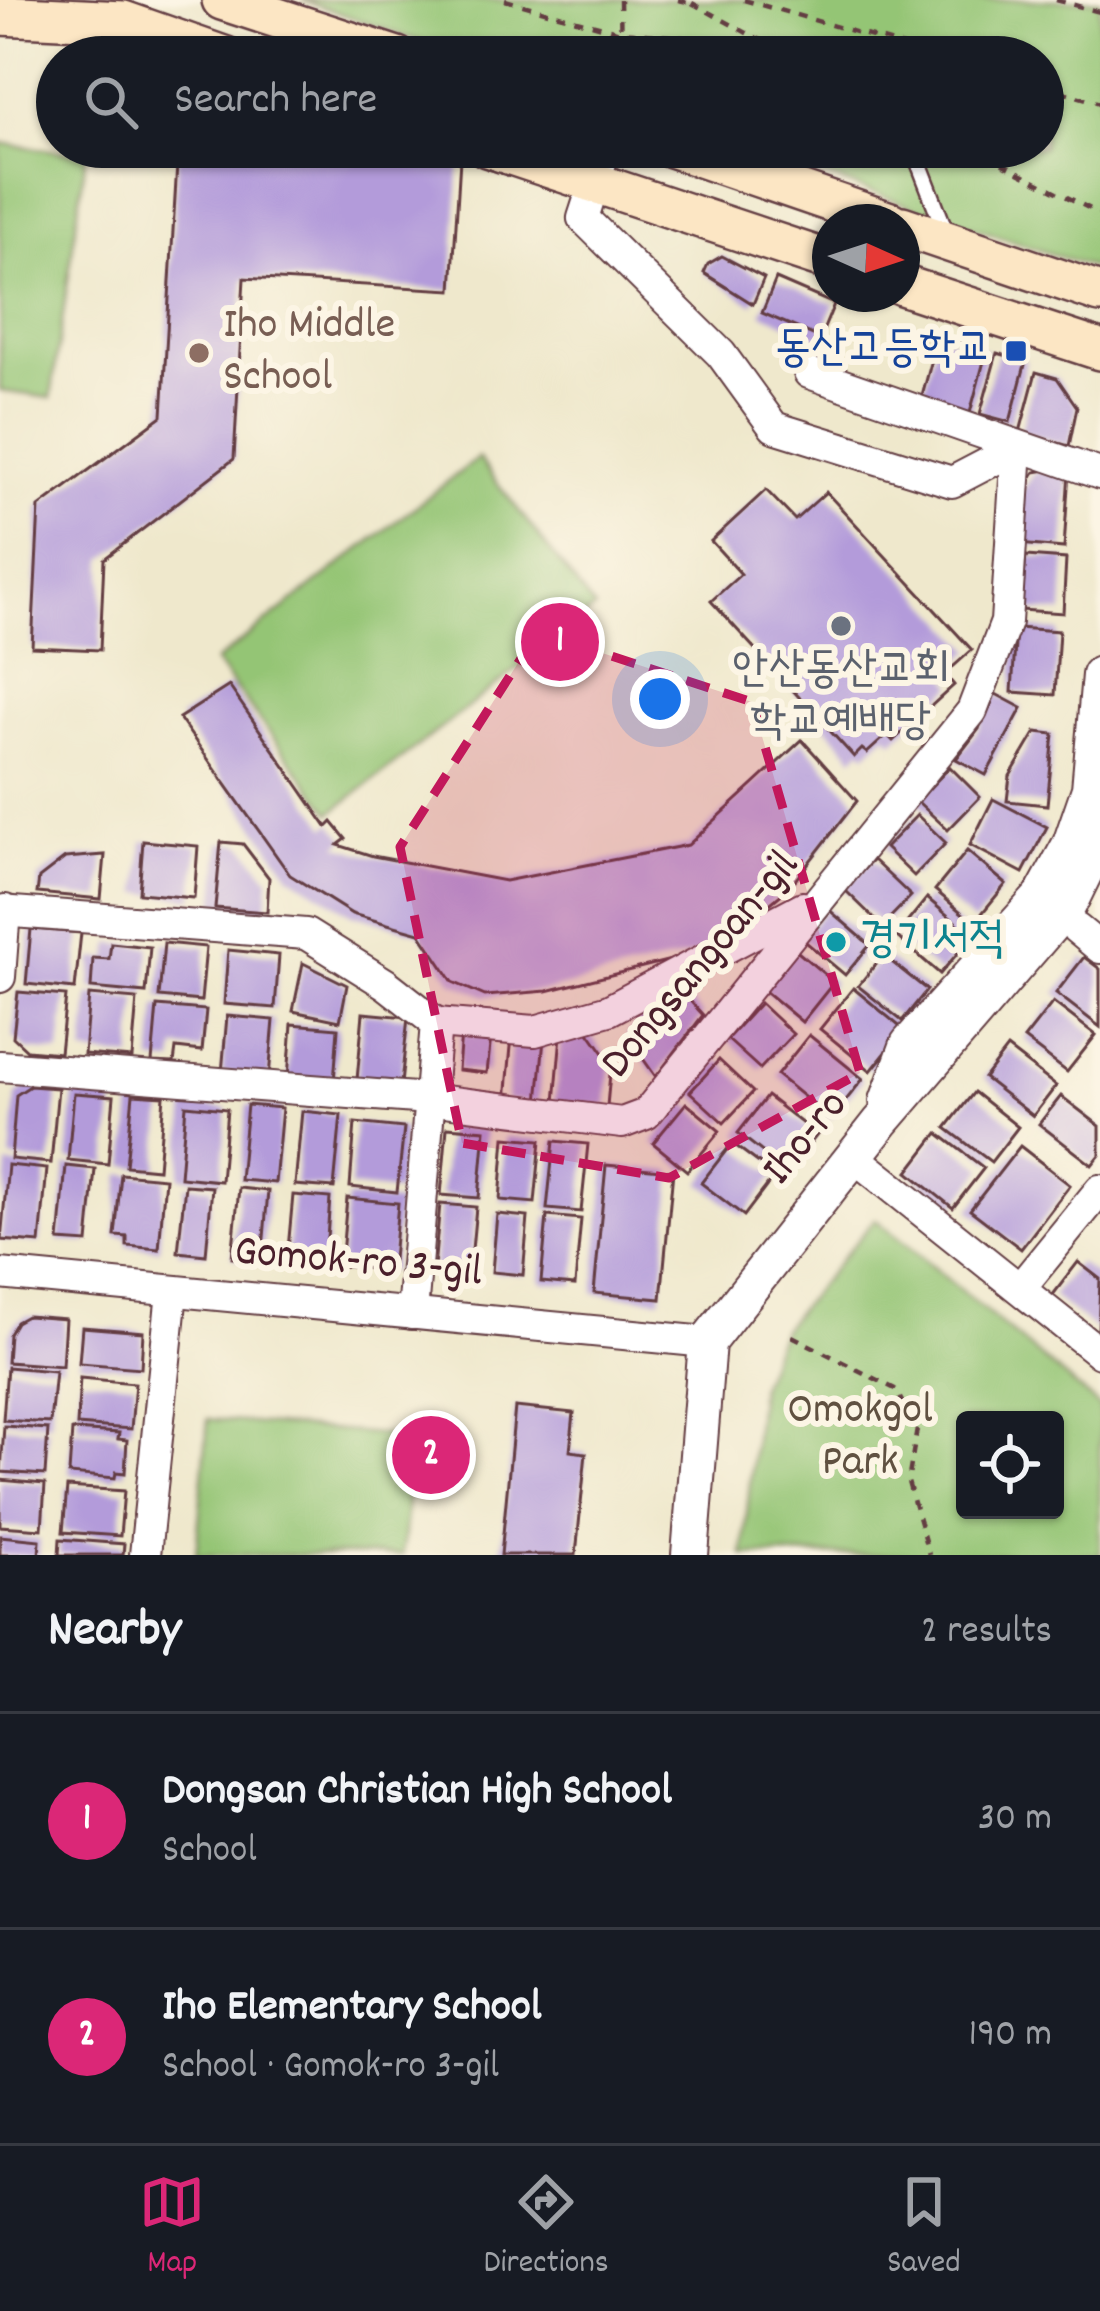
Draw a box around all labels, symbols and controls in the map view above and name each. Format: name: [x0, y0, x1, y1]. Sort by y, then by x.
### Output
search box: [36, 36, 1064, 168]
icon: search: [78, 69, 144, 135]
text: Search here: [174, 70, 377, 134]
north arrow: [812, 204, 920, 312]
place label: Iho Middle School: [223, 295, 395, 411]
place label: 동산고등학교: [775, 319, 992, 383]
marker: 동산고등학교: [1003, 338, 1029, 364]
marker: Iho Middle School: [186, 340, 212, 366]
pin: 1: [521, 597, 599, 687]
marker: 안산동산교회 학교예배당: [828, 613, 854, 639]
place label: 안산동산교회 학교예배당: [732, 640, 950, 756]
your location: [630, 669, 690, 729]
street label: Dongsangoan-gil: [587, 838, 817, 1094]
place label: 경기서적: [860, 910, 1005, 974]
marker: 경기서적: [823, 929, 849, 955]
street label: Iho-ro: [749, 1077, 865, 1201]
street label: Gomok-ro 3-gil: [231, 1221, 485, 1307]
park label: Omokgol Park: [787, 1380, 933, 1496]
pin: 2: [392, 1410, 470, 1500]
map controls: [956, 1411, 1064, 1519]
button: locate: [956, 1411, 1064, 1519]
text: Nearby: [48, 1597, 181, 1669]
text: 2 results: [921, 1606, 1052, 1661]
text: Dongsan Christian High School: [162, 1761, 672, 1825]
text: 1: [83, 1793, 91, 1848]
text: 30 m: [978, 1793, 1052, 1848]
text: School: [162, 1825, 257, 1880]
text: Iho Elementary School: [162, 1977, 542, 2041]
text: 2: [78, 2009, 96, 2064]
text: 190 m: [969, 2009, 1052, 2064]
text: School · Gomok-ro 3-gil: [162, 2041, 499, 2096]
tab: Map: [139, 2169, 205, 2288]
tab: Directions: [484, 2169, 609, 2288]
tab: Saved: [887, 2169, 961, 2288]

